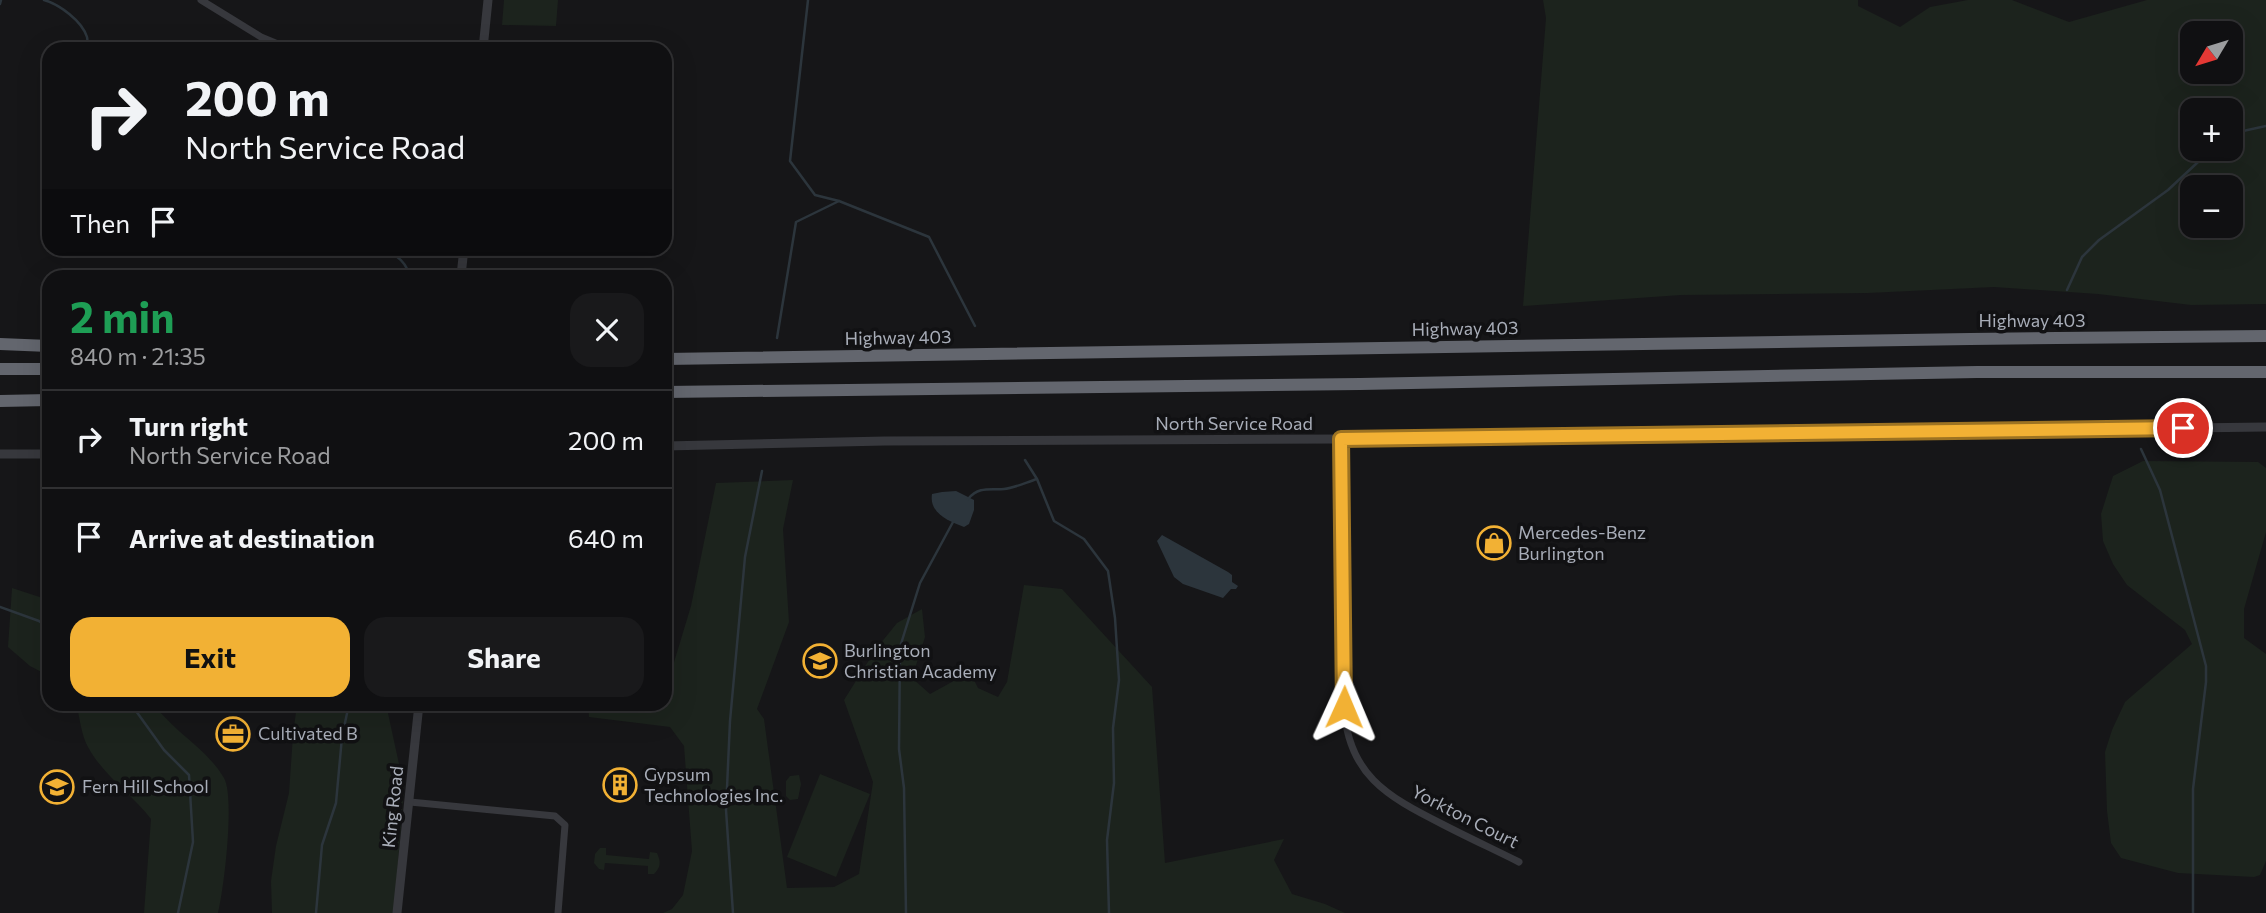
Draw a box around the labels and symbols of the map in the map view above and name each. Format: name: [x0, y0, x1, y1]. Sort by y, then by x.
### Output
north arrow: [2180, 21, 2244, 84]
street label: Highway 403: [1979, 309, 2085, 331]
street label: Highway 403: [1411, 316, 1519, 340]
street label: Highway 403: [844, 325, 952, 349]
pin: [2153, 398, 2213, 458]
street label: North Service Road: [1155, 412, 1313, 434]
place label: Mercedes-Benz Burlington: [1518, 521, 1646, 564]
shop icon: Mercedes-Benz Burlington: [1475, 524, 1513, 562]
place label: Burlington Christian Academy: [844, 639, 997, 682]
school or university icon: Burlington Christian Academy: [801, 642, 839, 680]
position arrow: [1307, 670, 1381, 744]
office icon: Cultivated B: [214, 715, 252, 753]
place label: Cultivated B: [258, 722, 358, 744]
place label: Gypsum Technologies Inc.: [644, 763, 783, 806]
street label: King Road: [377, 765, 407, 849]
building icon: Gypsum Technologies Inc.: [601, 766, 639, 804]
school or university icon: Fern Hill School: [38, 768, 76, 806]
place label: Fern Hill School: [82, 775, 209, 797]
street label: Yorkton Court: [1408, 780, 1523, 853]

